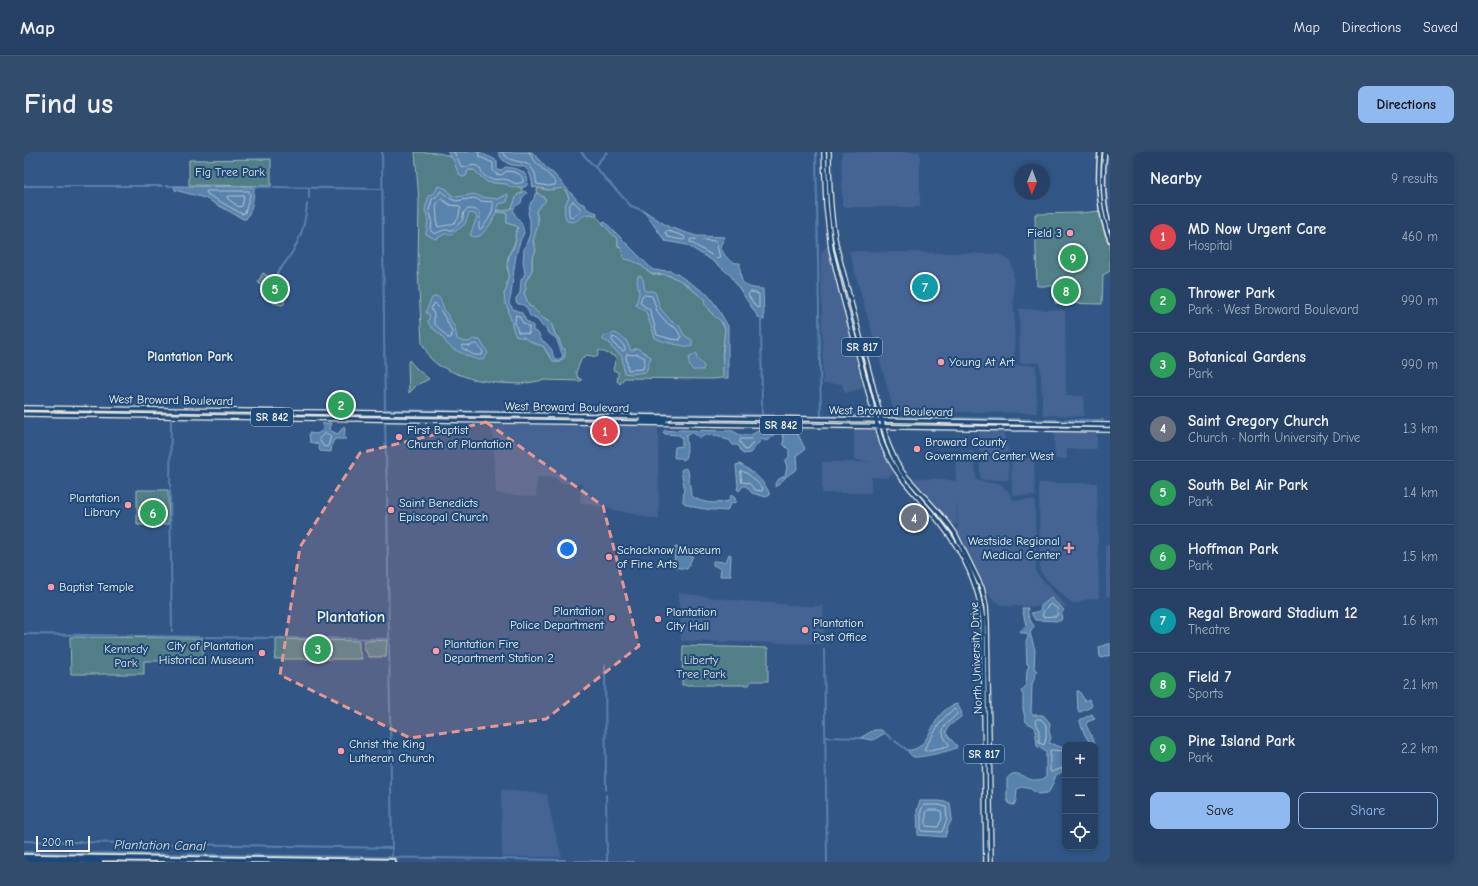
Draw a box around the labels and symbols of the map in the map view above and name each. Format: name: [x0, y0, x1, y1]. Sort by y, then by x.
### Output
north arrow: [1014, 164, 1050, 200]
park label: Fig Tree Park: [195, 165, 265, 179]
place label: Field 3: [1027, 226, 1062, 240]
marker: Field 3: [1065, 228, 1075, 238]
pin: 9: [1060, 243, 1086, 273]
pin: 7: [912, 272, 938, 302]
pin: 5: [262, 274, 288, 304]
pin: 8: [1053, 276, 1079, 306]
road number: SR 817: [842, 338, 882, 356]
district label: Plantation Park: [147, 349, 234, 364]
place label: Young At Art: [949, 355, 1015, 369]
marker: Young At Art: [936, 357, 946, 367]
pin: 2: [328, 390, 354, 420]
street label: West Broward Boulevard: [109, 392, 233, 408]
street label: West Broward Boulevard: [505, 399, 629, 415]
street label: West Broward Boulevard: [829, 403, 953, 419]
road number: SR 842: [251, 408, 293, 426]
pin: 1: [592, 416, 618, 446]
road number: SR 842: [760, 416, 802, 434]
place label: First Baptist Church of Plantation: [407, 423, 512, 451]
marker: First Baptist Church of Plantation: [394, 432, 404, 442]
place label: Broward County Government Center West: [925, 435, 1054, 463]
marker: Broward County Government Center West: [912, 444, 922, 454]
place label: Plantation Library: [69, 491, 121, 519]
place label: Saint Benedicts Episcopal Church: [399, 496, 488, 524]
pin: 6: [140, 498, 166, 528]
marker: Plantation Library: [123, 500, 133, 510]
pin: 4: [901, 503, 927, 533]
marker: Saint Benedicts Episcopal Church: [386, 505, 396, 515]
place label: Westside Regional Medical Center: [968, 534, 1060, 562]
your location: [557, 539, 577, 559]
marker: Westside Regional Medical Center: [1063, 542, 1075, 554]
place label: Schacknow Museum of Fine Arts: [617, 543, 721, 571]
marker: Schacknow Museum of Fine Arts: [604, 552, 614, 562]
place label: Baptist Temple: [59, 580, 134, 594]
marker: Baptist Temple: [46, 582, 56, 592]
street label: North University Drive: [967, 602, 985, 714]
place label: Plantation Police Department: [510, 604, 605, 632]
place label: Plantation City Hall: [666, 605, 717, 633]
district label: Plantation: [317, 608, 385, 626]
marker: Plantation Police Department: [607, 613, 617, 623]
marker: Plantation City Hall: [653, 614, 663, 624]
place label: Plantation Post Office: [813, 616, 867, 644]
marker: Plantation Post Office: [800, 625, 810, 635]
pin: 3: [305, 634, 331, 664]
place label: Plantation Fire Department Station 2: [444, 637, 554, 665]
place label: City of Plantation Historical Museum: [159, 639, 254, 667]
park label: Kennedy Park: [104, 642, 149, 670]
marker: Plantation Fire Department Station 2: [431, 646, 441, 656]
marker: City of Plantation Historical Museum: [257, 648, 267, 658]
park label: Liberty Tree Park: [676, 653, 726, 681]
place label: Christ the King Lutheran Church: [349, 737, 435, 765]
road number: SR 817: [964, 745, 1004, 763]
marker: Christ the King Lutheran Church: [336, 746, 346, 756]
scale bar: [36, 834, 90, 853]
water label: Plantation Canal: [114, 837, 206, 853]

